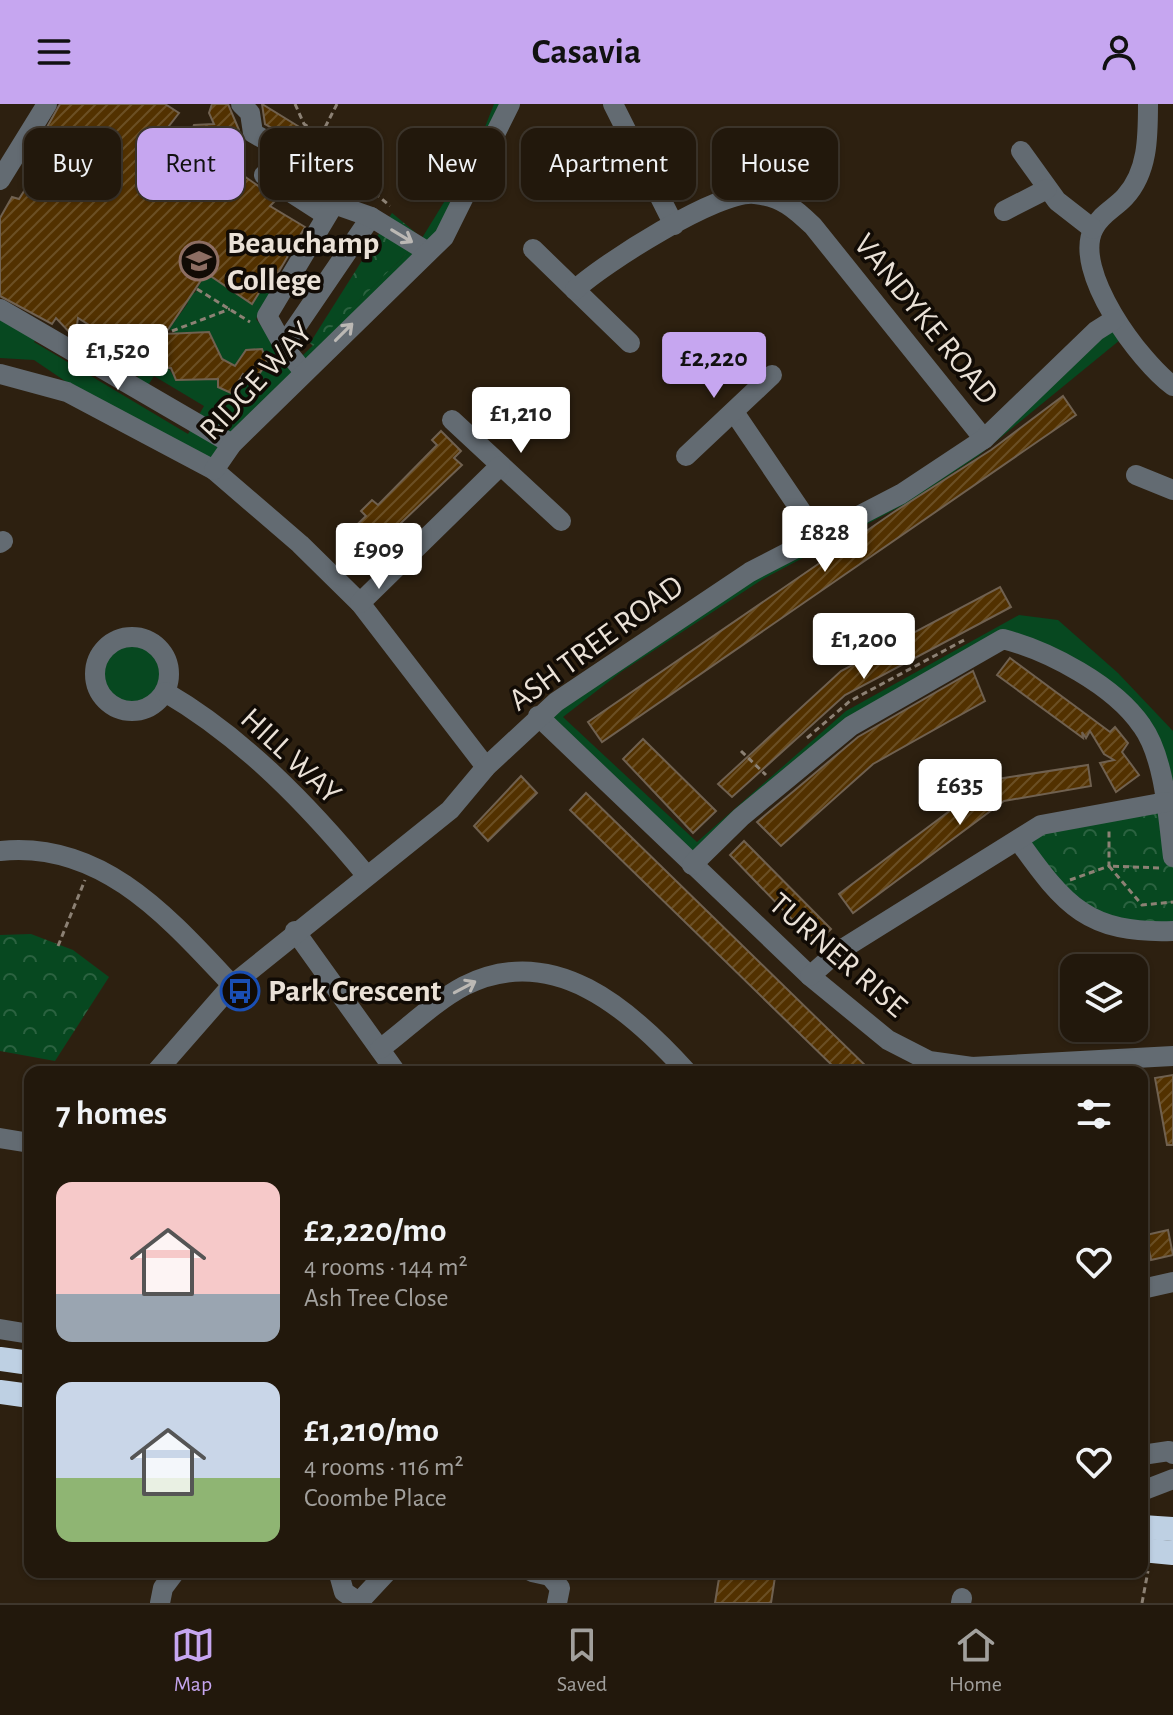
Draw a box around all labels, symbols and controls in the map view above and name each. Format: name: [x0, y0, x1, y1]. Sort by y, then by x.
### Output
icon: menu: [32, 30, 76, 74]
icon: person: [1097, 30, 1141, 74]
text: Casavia: [532, 34, 641, 70]
chip: Buy: [24, 128, 121, 200]
chip: Rent: [137, 128, 244, 200]
chip: Filters: [260, 128, 382, 200]
chip: New: [398, 128, 505, 200]
chip: Apartment: [521, 128, 696, 200]
chip: House: [712, 128, 838, 200]
place label: Beauchamp College: [227, 227, 379, 296]
one-way arrow: [390, 228, 413, 244]
street label: VANDYKE ROAD: [848, 228, 1004, 410]
school or university icon: Beauchamp College: [178, 240, 220, 282]
street label: RIDGE WAY: [194, 316, 318, 446]
one-way arrow: [334, 323, 353, 342]
pin: £1,520: [53, 324, 183, 392]
pin: £2,220: [649, 332, 779, 400]
text: £1,520: [86, 337, 150, 363]
text: £2,220: [680, 345, 748, 371]
pin: £1,210: [456, 387, 586, 455]
text: £1,210: [490, 400, 552, 426]
pin: £828: [778, 506, 872, 574]
text: £828: [800, 519, 850, 545]
pin: £909: [332, 523, 426, 591]
text: £909: [354, 536, 404, 562]
street label: ASH TREE ROAD: [503, 569, 689, 717]
pin: £1,200: [799, 613, 929, 681]
text: £1,200: [831, 626, 897, 652]
street label: HILL WAY: [235, 702, 347, 810]
pin: £635: [913, 759, 1007, 827]
text: £635: [937, 772, 983, 798]
street label: TURNER RISE: [763, 887, 913, 1023]
map controls: [1060, 954, 1148, 1042]
button: layers: [1060, 954, 1148, 1042]
bus stop icon: Park Crescent: [219, 970, 261, 1012]
place label: Park Crescent: [268, 975, 442, 1007]
one-way arrow: [453, 978, 477, 994]
icon: filters: [1072, 1092, 1116, 1136]
text: 7 homes: [56, 1097, 167, 1131]
icon: home: [120, 1214, 216, 1310]
text: £2,220/mo: [304, 1214, 447, 1248]
icon: heart: [1072, 1240, 1116, 1284]
text: 4 rooms · 144 m²: [304, 1254, 468, 1280]
text: Ash Tree Close: [304, 1285, 448, 1311]
icon: home: [120, 1414, 216, 1510]
text: £1,210/mo: [304, 1414, 439, 1448]
icon: heart: [1072, 1440, 1116, 1484]
text: 4 rooms · 116 m²: [304, 1454, 464, 1480]
text: Coombe Place: [304, 1485, 447, 1511]
tab: Map: [171, 1623, 215, 1697]
tab: Saved: [557, 1623, 607, 1697]
tab: Home: [949, 1623, 1002, 1697]

